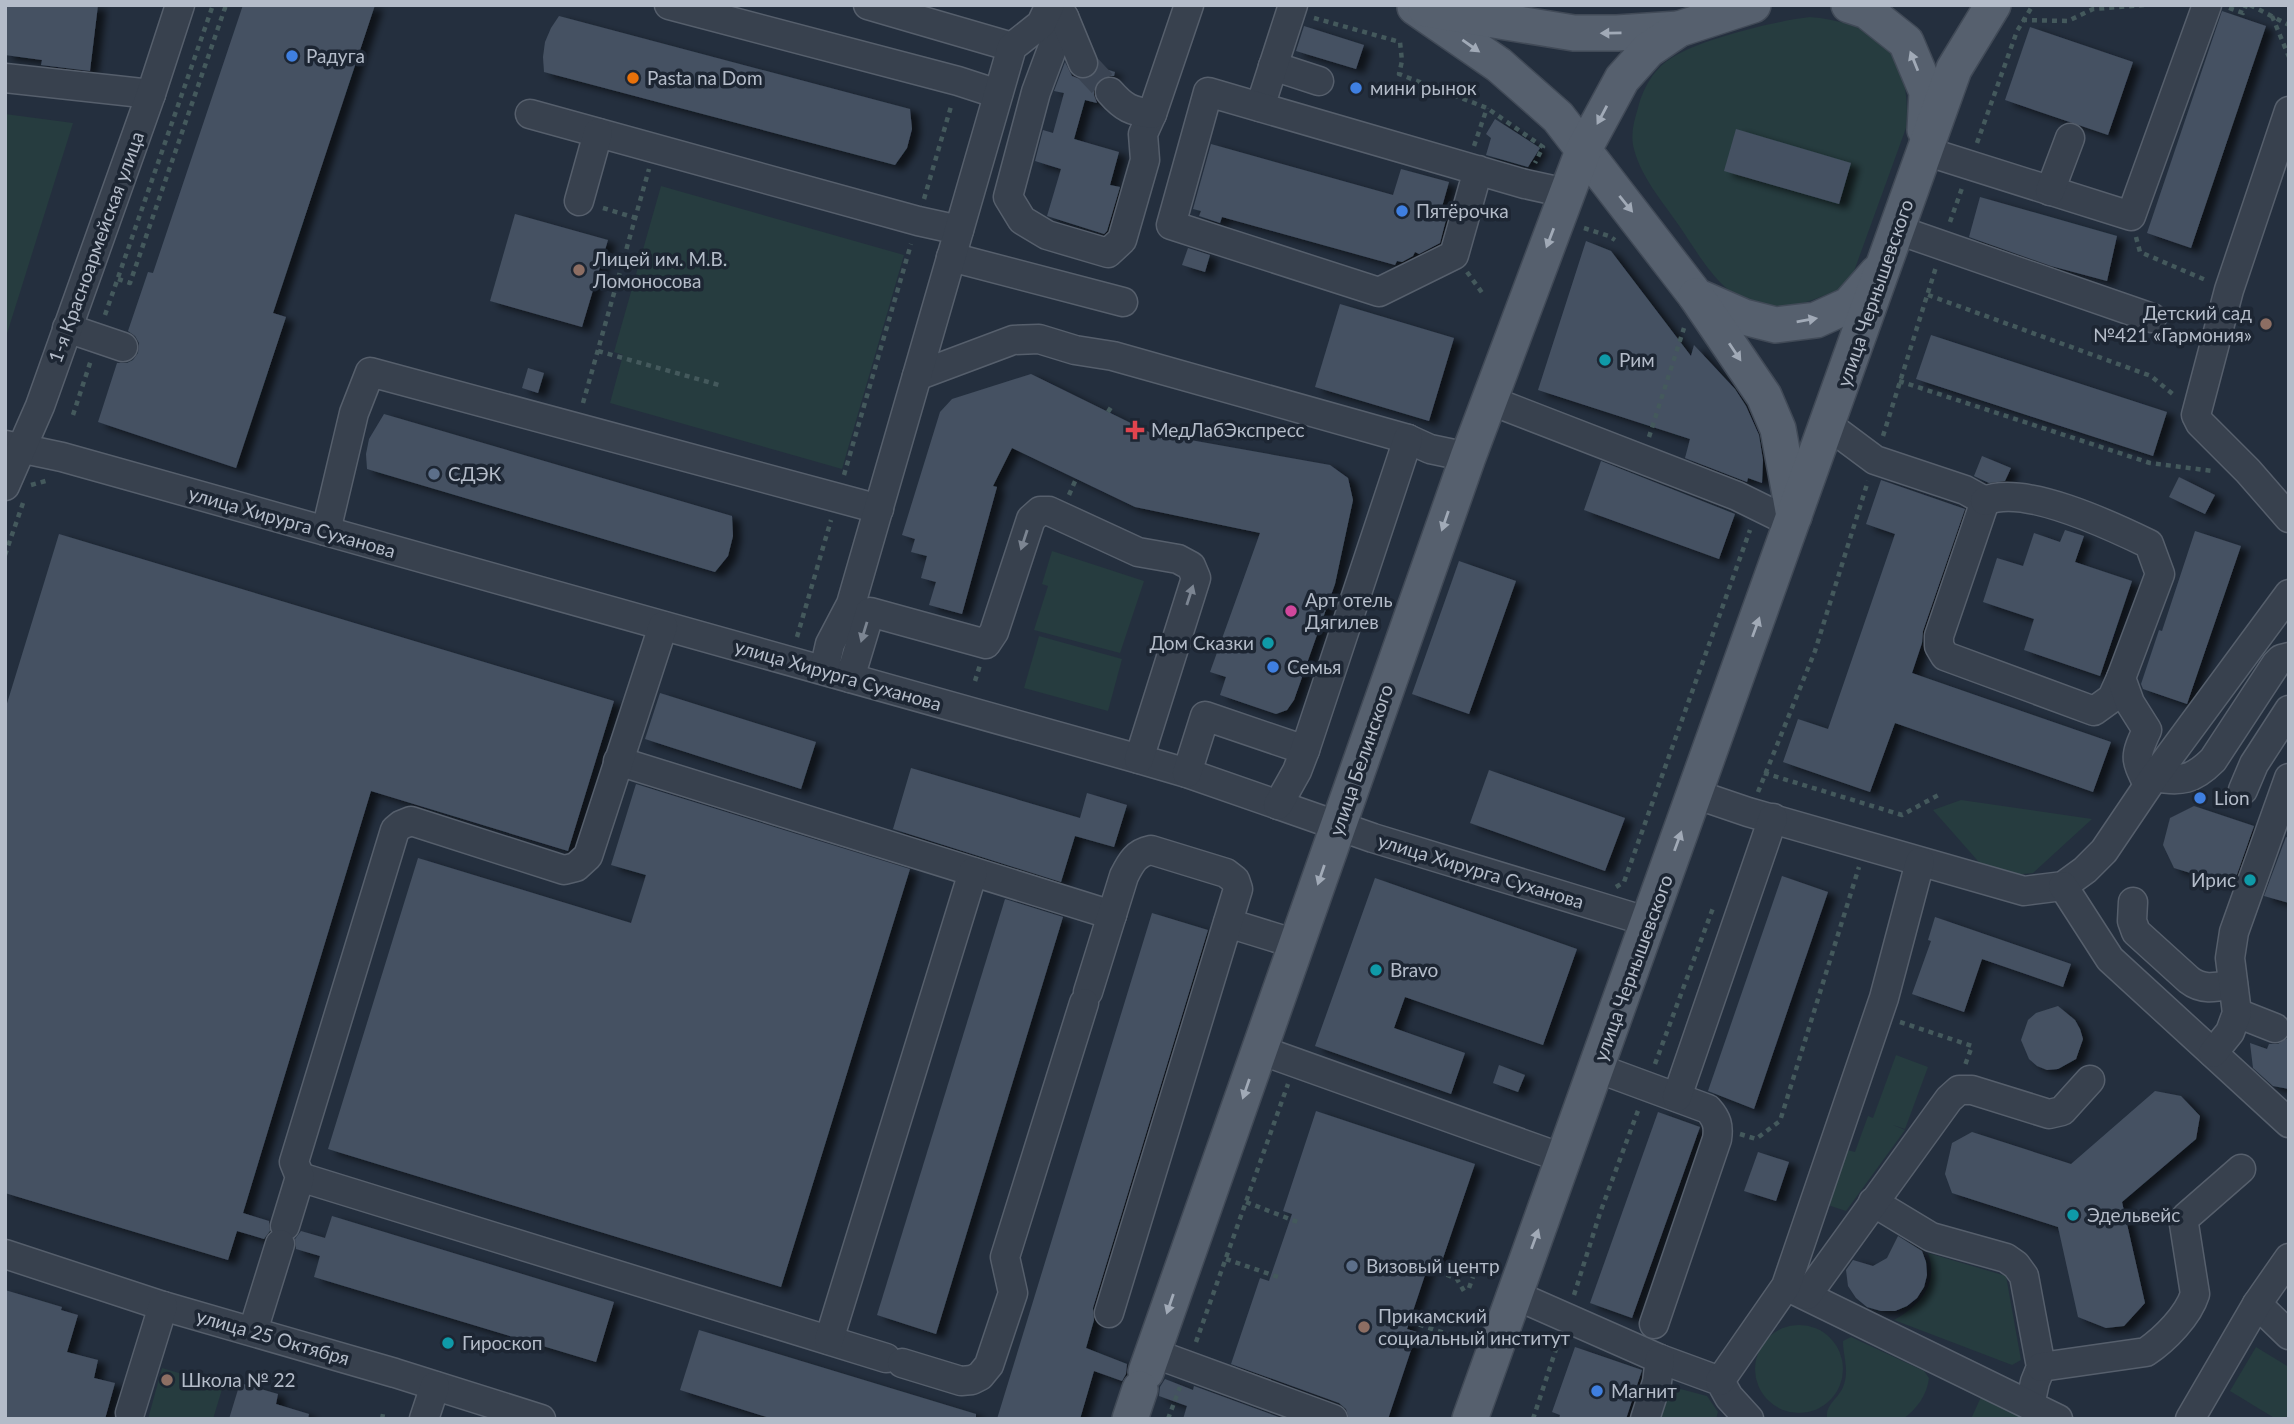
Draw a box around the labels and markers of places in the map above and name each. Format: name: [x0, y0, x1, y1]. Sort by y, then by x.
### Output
place label: Радуга: [306, 44, 365, 67]
marker: Радуга: [284, 48, 300, 64]
place label: Pasta na Dom: [647, 66, 763, 89]
marker: Pasta na Dom: [625, 70, 641, 86]
place label: мини рынок: [1370, 76, 1477, 99]
marker: мини рынок: [1348, 80, 1364, 96]
place label: Пятёрочка: [1416, 199, 1509, 222]
marker: Пятёрочка: [1394, 203, 1410, 219]
place label: Лицей им. М.В. Ломоносова: [592, 247, 727, 292]
marker: Лицей им. М.В. Ломоносова: [571, 262, 587, 278]
place label: Детский сад №421 «Гармония»: [2093, 301, 2252, 346]
marker: Детский сад №421 «Гармония»: [2258, 316, 2274, 332]
place label: Рим: [1619, 348, 1655, 371]
marker: Рим: [1597, 352, 1613, 368]
place label: МедЛабЭкспресс: [1151, 418, 1305, 441]
marker: МедЛабЭкспресс: [1125, 420, 1145, 440]
place label: СДЭК: [448, 462, 501, 485]
marker: СДЭК: [426, 466, 442, 482]
place label: Арт отель Дягилев: [1305, 588, 1392, 633]
marker: Арт отель Дягилев: [1283, 603, 1299, 619]
place label: Дом Сказки: [1149, 631, 1254, 654]
marker: Дом Сказки: [1260, 635, 1276, 651]
place label: Семья: [1287, 655, 1341, 678]
marker: Семья: [1265, 659, 1281, 675]
place label: Lion: [2214, 786, 2250, 809]
marker: Lion: [2192, 790, 2208, 806]
place label: Ирис: [2191, 868, 2236, 891]
marker: Ирис: [2242, 872, 2258, 888]
place label: Bravo: [1390, 958, 1438, 981]
marker: Bravo: [1368, 962, 1384, 978]
place label: Эдельвейс: [2087, 1203, 2180, 1226]
marker: Эдельвейс: [2065, 1207, 2081, 1223]
place label: Визовый центр: [1366, 1254, 1500, 1277]
marker: Визовый центр: [1344, 1258, 1360, 1274]
place label: Прикамский социальный институт: [1378, 1304, 1571, 1349]
marker: Прикамский социальный институт: [1356, 1319, 1372, 1335]
place label: Гироскоп: [462, 1331, 542, 1354]
marker: Гироскоп: [440, 1335, 456, 1351]
place label: Школа № 22: [181, 1368, 296, 1391]
marker: Школа № 22: [159, 1372, 175, 1388]
place label: Магнит: [1611, 1379, 1677, 1402]
marker: Магнит: [1589, 1383, 1605, 1399]

